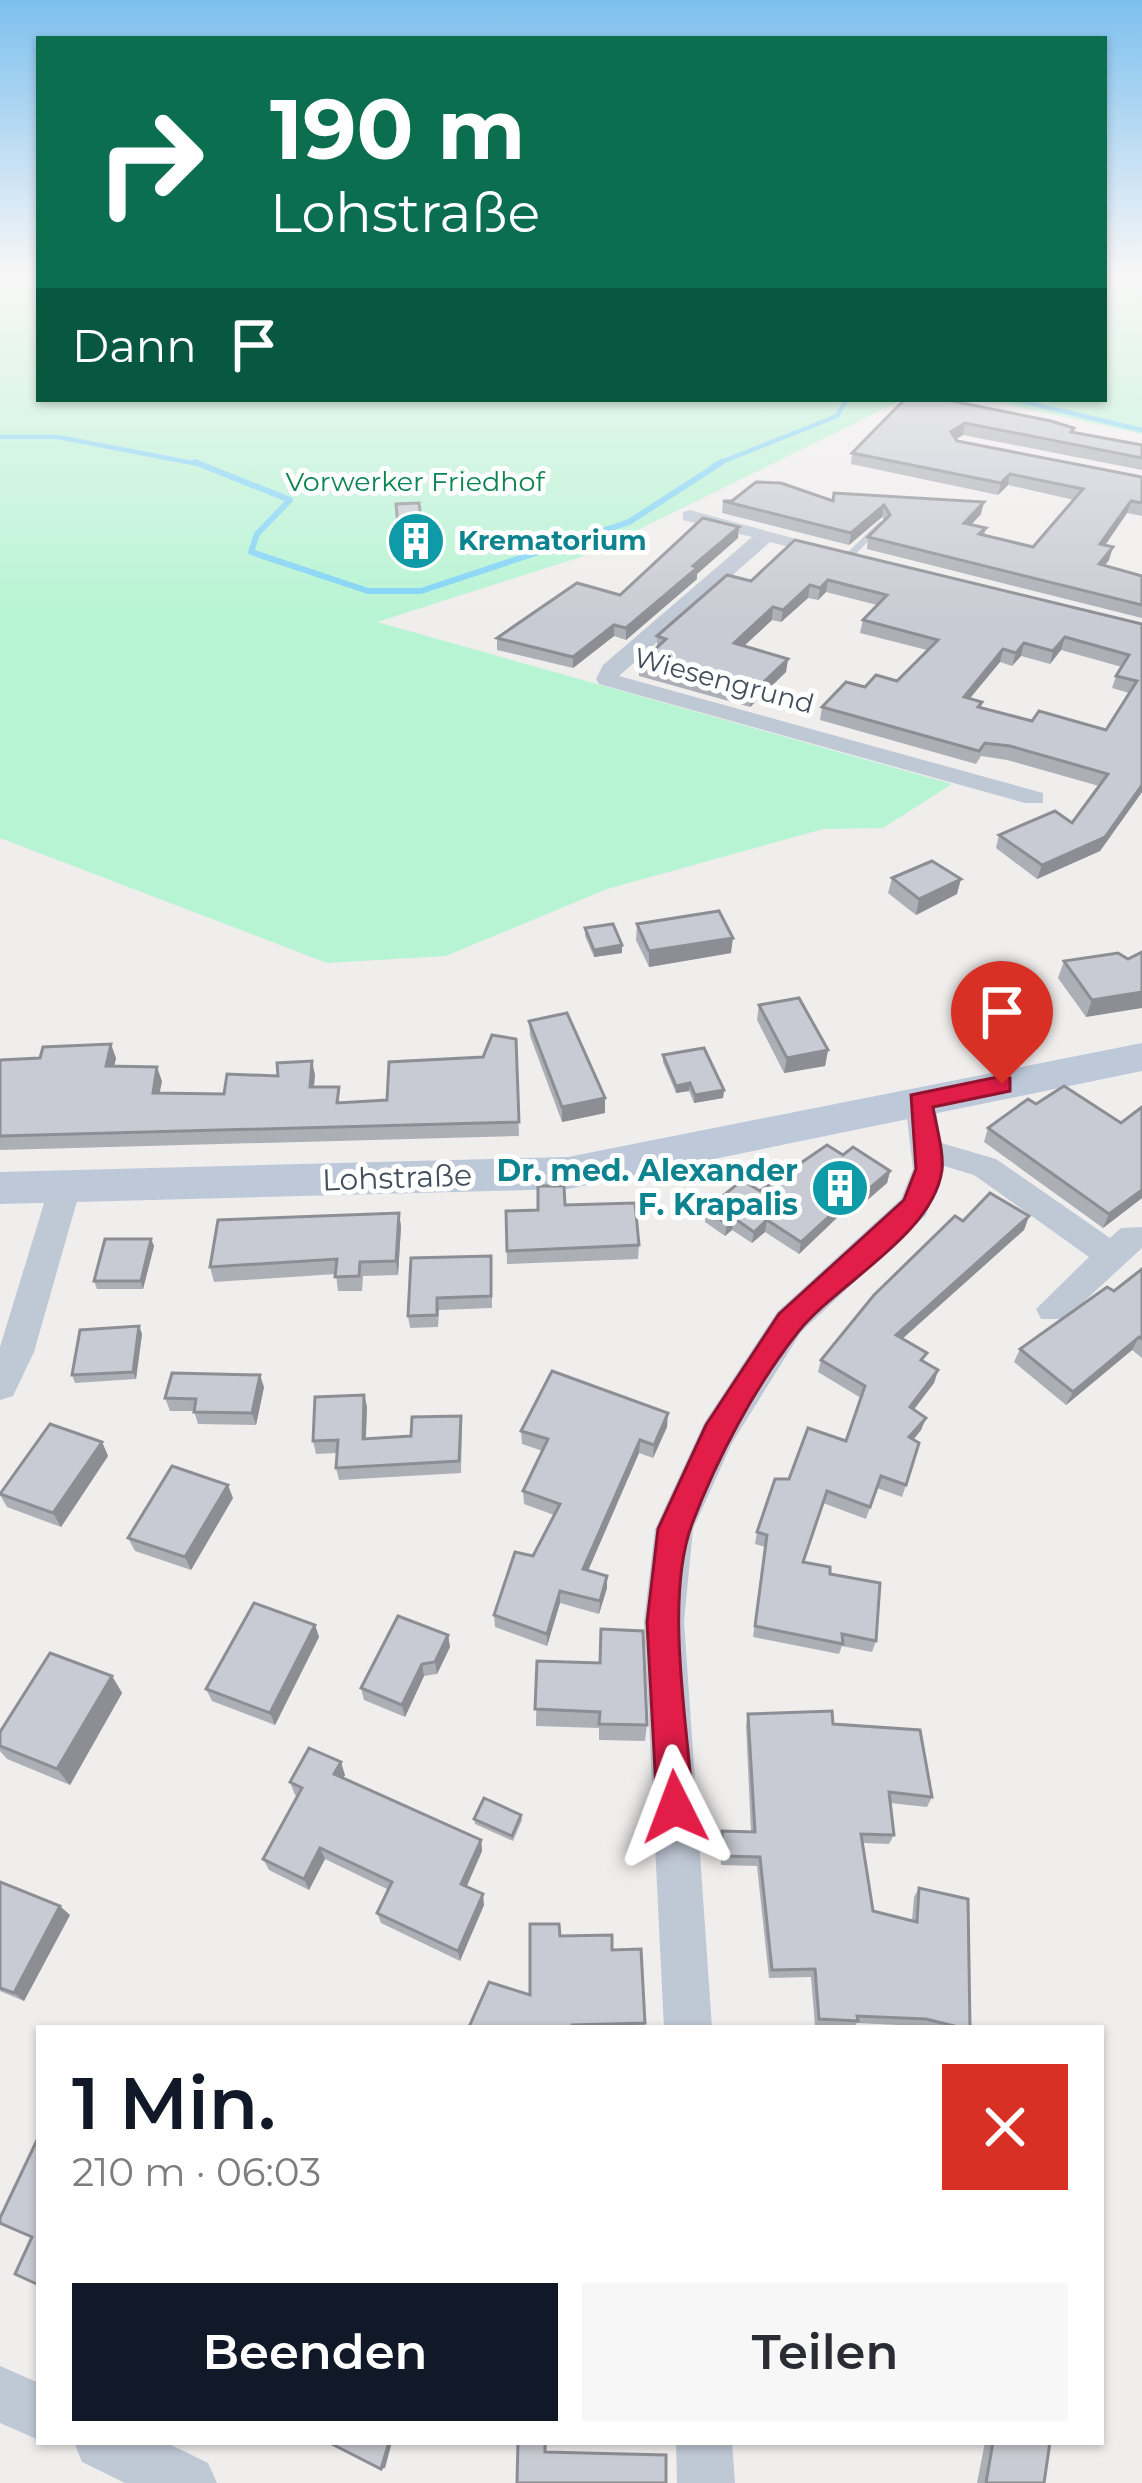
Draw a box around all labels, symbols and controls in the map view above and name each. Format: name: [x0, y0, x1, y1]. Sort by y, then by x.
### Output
text: 190 m: [270, 78, 525, 180]
icon: right: [72, 84, 228, 240]
text: Lohstraße: [270, 180, 540, 246]
icon: arrive: [221, 312, 287, 378]
text: Dann: [72, 318, 197, 373]
park label: Vorwerker Friedhof: [285, 465, 546, 498]
building icon: Krematorium: [385, 510, 447, 572]
place label: Krematorium: [458, 524, 647, 557]
street label: Wiesengrund: [631, 641, 818, 720]
pin: [951, 961, 1053, 1084]
icon: arrive: [969, 979, 1035, 1045]
place label: Dr. med. Alexander F. Krapalis: [497, 1152, 798, 1223]
street label: Lohstraße: [321, 1156, 473, 1199]
building icon: Dr. med. Alexander F. Krapalis: [809, 1157, 871, 1219]
position arrow: [612, 1744, 738, 1870]
text: 1 Min.: [72, 2059, 276, 2147]
button: close: [942, 2064, 1068, 2190]
text: 210 m · 06:03: [72, 2148, 321, 2196]
button: Beenden: [72, 2283, 558, 2421]
button: Teilen: [582, 2283, 1068, 2421]

